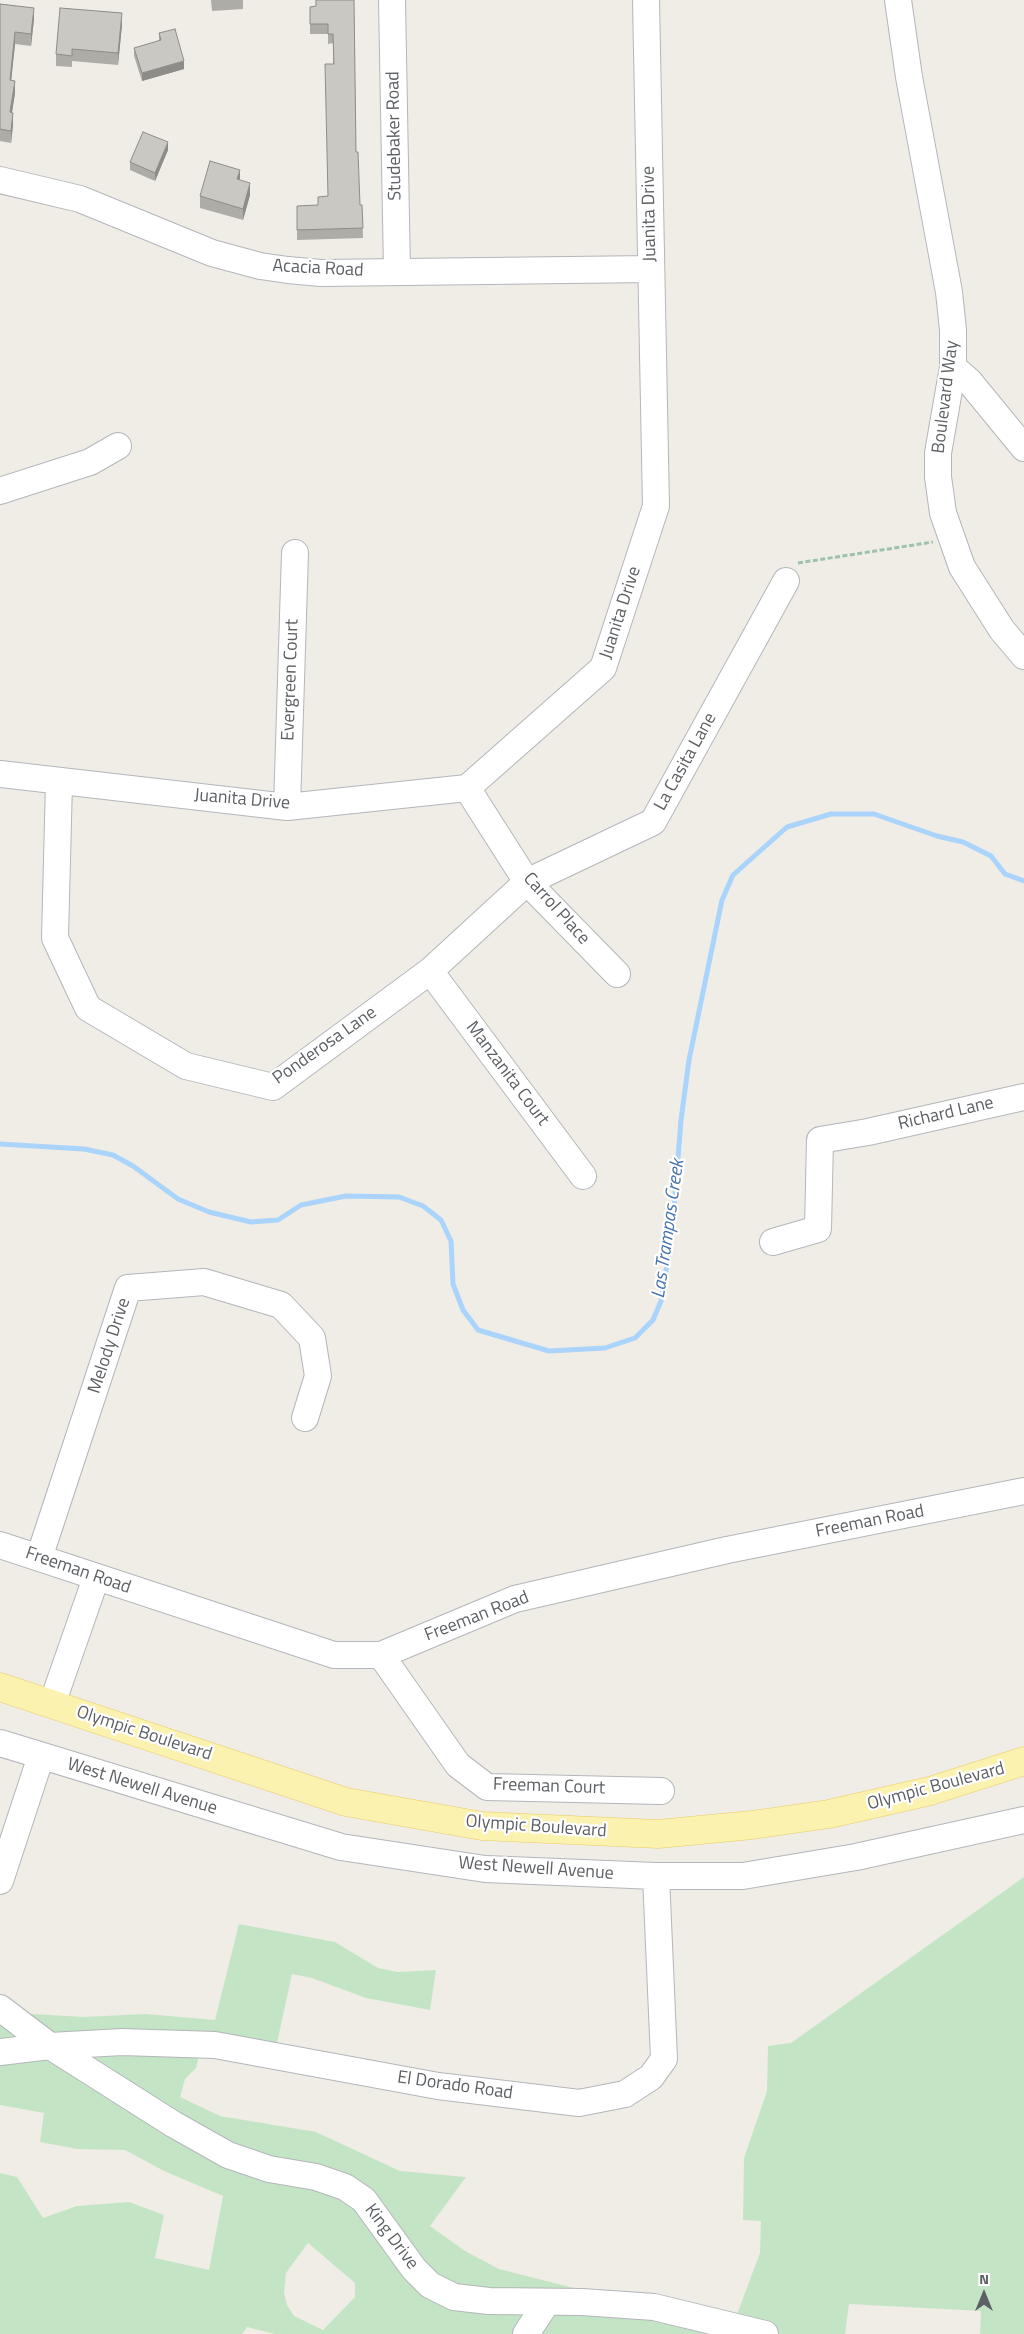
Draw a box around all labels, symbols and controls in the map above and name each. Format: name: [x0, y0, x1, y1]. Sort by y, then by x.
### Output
street label: Studebaker Road: [383, 71, 407, 201]
street label: Juanita Drive: [638, 166, 662, 262]
street label: Acacia Road: [272, 256, 364, 282]
street label: Boulevard Way: [928, 339, 964, 455]
street label: Juanita Drive: [596, 564, 646, 662]
street label: Evergreen Court: [278, 619, 304, 741]
street label: La Casita Lane: [650, 709, 722, 815]
street label: Juanita Drive: [193, 785, 291, 815]
street label: Carrol Place: [518, 869, 594, 949]
street label: Ponderosa Lane: [269, 1002, 381, 1090]
street label: Manzanita Court: [461, 1018, 553, 1130]
street label: Richard Lane: [896, 1093, 996, 1135]
water label: Las Trampas Creek: [648, 1158, 690, 1300]
street label: Melody Drive: [84, 1295, 136, 1397]
street label: Freeman Road: [814, 1501, 926, 1543]
street label: Freeman Road: [22, 1543, 134, 1599]
street label: Freeman Road: [422, 1587, 532, 1647]
street label: Olympic Boulevard: [73, 1702, 215, 1766]
street label: West Newell Avenue: [64, 1754, 220, 1820]
street label: Olympic Boulevard: [865, 1758, 1007, 1816]
street label: Freeman Court: [493, 1774, 605, 1800]
street label: Olympic Boulevard: [465, 1811, 607, 1843]
street label: West Newell Avenue: [458, 1853, 614, 1885]
street label: El Dorado Road: [396, 2067, 514, 2105]
street label: King Drive: [359, 2200, 423, 2274]
text: N: [979, 2268, 989, 2289]
north arrow: [959, 2269, 1009, 2319]

